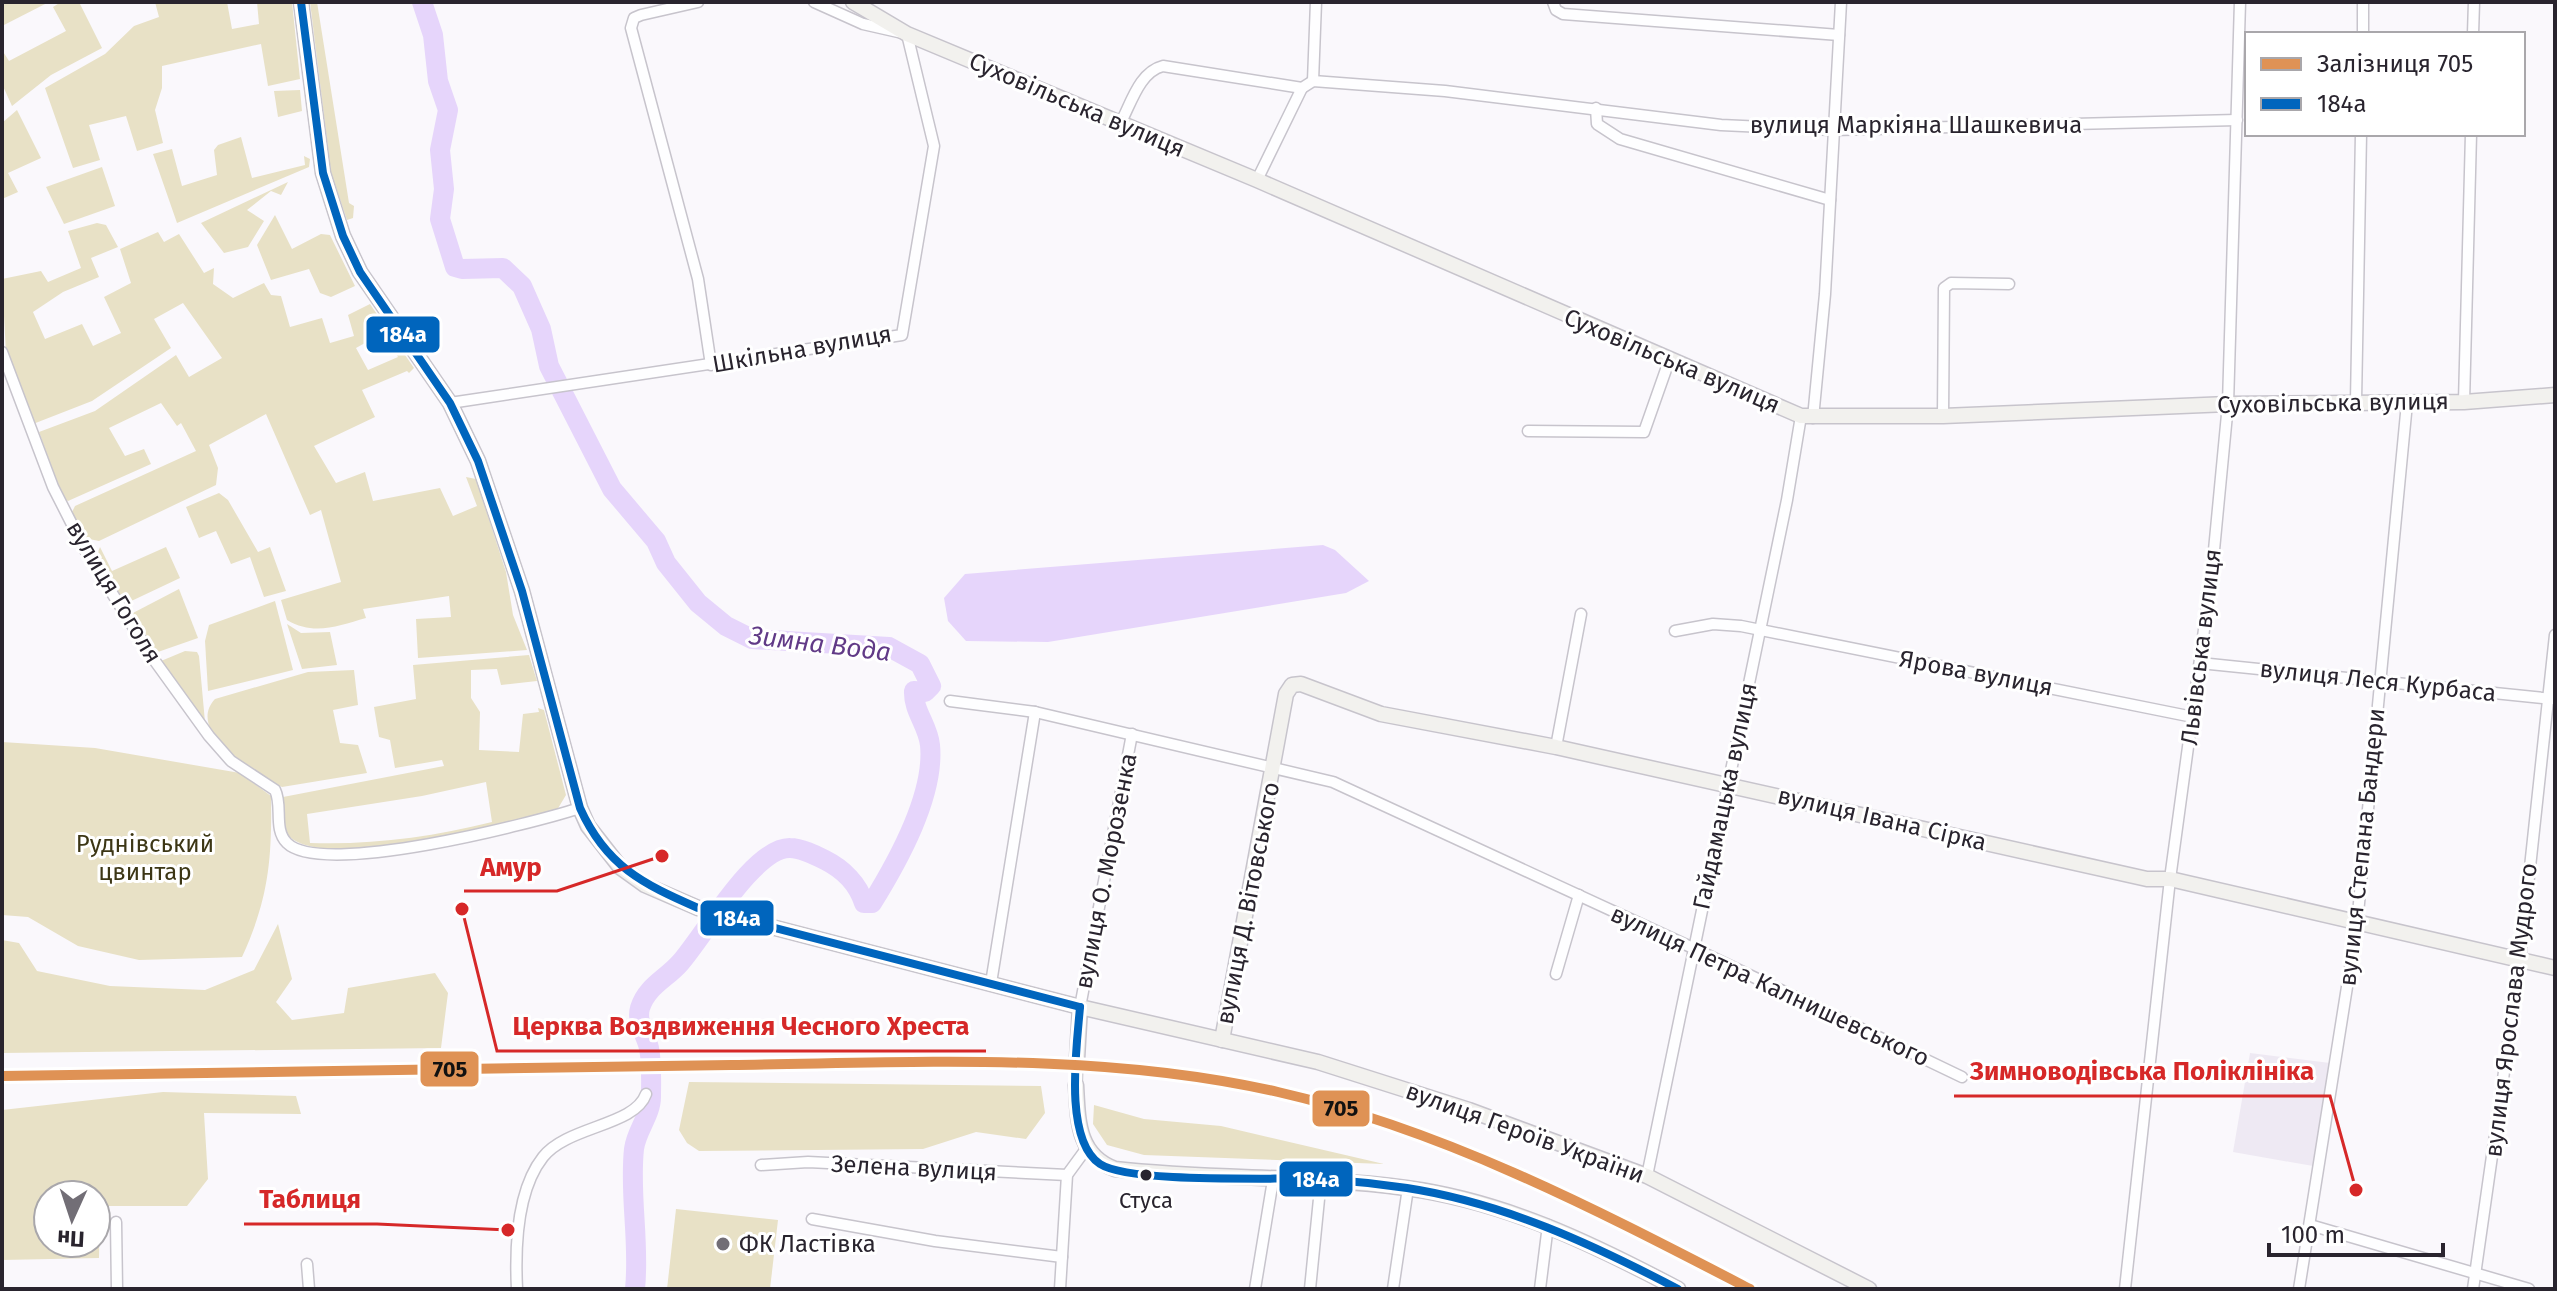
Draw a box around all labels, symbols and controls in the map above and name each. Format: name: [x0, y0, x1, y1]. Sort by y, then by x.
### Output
legend: [2245, 32, 2525, 136]
street label: Суховільська вулиця: [965, 47, 1189, 163]
text: Залізниця 705: [2317, 50, 2473, 78]
text: 184а: [2317, 90, 2366, 118]
street label: вулиця Маркіяна Шашкевича: [1750, 111, 2082, 139]
street label: Суховільська вулиця: [1560, 303, 1784, 419]
line badge: 184а: [365, 315, 441, 354]
street label: Шкільна вулиця: [710, 319, 894, 379]
text: 184а: [379, 321, 427, 348]
street label: Суховільська вулиця: [2217, 387, 2449, 419]
street label: вулиця Гоголя: [61, 516, 167, 668]
street label: Львівська вулиця: [2175, 547, 2227, 747]
water label: Зимна Вода: [746, 620, 893, 668]
street label: Ярова вулиця: [1897, 644, 2055, 702]
street label: вулиця Леся Курбаса: [2258, 655, 2498, 707]
street label: Гайдамацька вулиця: [1687, 680, 1763, 912]
street label: вулиця Степана Бандери: [2333, 707, 2391, 987]
street label: вулиця О. Морозенка: [1069, 751, 1143, 991]
street label: вулиця Д. Вітовського: [1211, 779, 1285, 1027]
street label: вулиця Івана Сірка: [1775, 781, 1989, 857]
park label: Руднівський цвинтар: [76, 830, 214, 886]
callout: Амур: [464, 841, 557, 891]
text: Амур: [479, 852, 542, 883]
street label: вулиця Ярослава Мудрого: [2479, 861, 2543, 1159]
line badge: 184а: [699, 899, 775, 937]
street label: вулиця Петра Калнишевського: [1606, 900, 1934, 1072]
text: 184а: [713, 905, 761, 932]
callout: Церква Воздвиження Чесного Хреста: [497, 1001, 986, 1051]
text: Церква Воздвиження Чесного Хреста: [512, 1011, 970, 1042]
callout: Зимноводівська Поліклініка: [1954, 1046, 2330, 1096]
line badge: 705: [419, 1050, 480, 1088]
text: 705: [433, 1056, 468, 1083]
text: Зимноводівська Поліклініка: [1969, 1056, 2314, 1087]
street label: вулиця Героїв України: [1402, 1077, 1648, 1189]
line badge: 705: [1311, 1089, 1371, 1128]
text: 705: [1324, 1095, 1359, 1122]
street label: Зелена вулиця: [830, 1150, 998, 1186]
line badge: 184а: [1278, 1160, 1354, 1198]
text: 184а: [1292, 1166, 1340, 1193]
marker: Стуса: [1138, 1167, 1154, 1183]
callout: Таблиця: [244, 1174, 377, 1224]
north arrow: [32, 1179, 112, 1259]
text: Таблиця: [259, 1184, 361, 1215]
place label: Стуса: [1119, 1187, 1173, 1214]
scale bar: [2269, 1207, 2443, 1257]
text: 100 m: [2281, 1221, 2345, 1249]
text: Пн: [57, 1224, 85, 1253]
place label: ФК Ластівка: [739, 1230, 876, 1258]
marker: ФК Ластівка: [714, 1235, 732, 1253]

